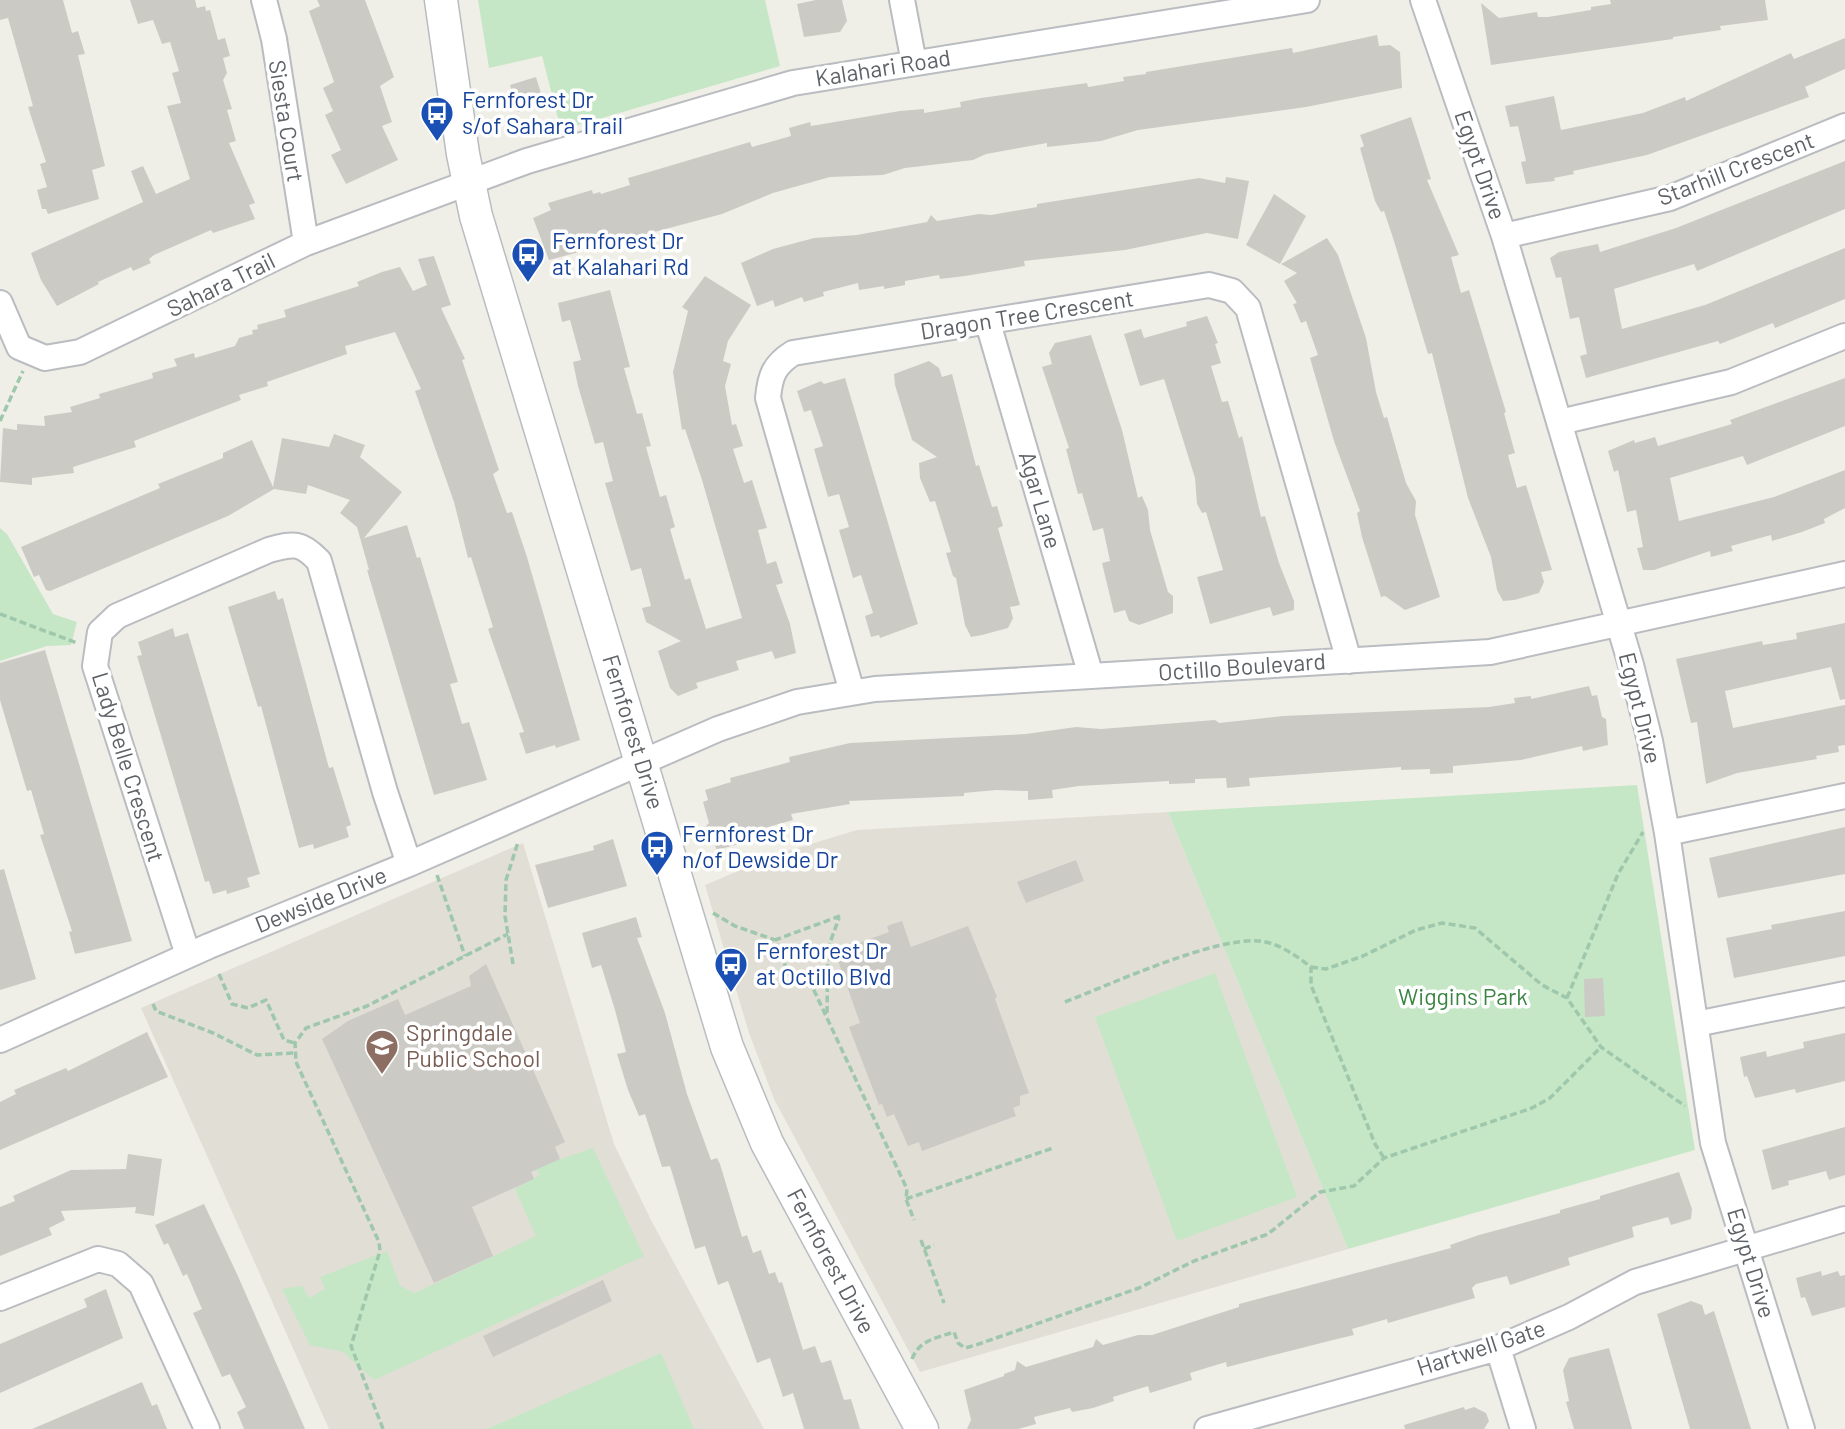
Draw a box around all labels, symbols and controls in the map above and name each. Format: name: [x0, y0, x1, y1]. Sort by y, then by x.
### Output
street label: Kalahari Road: [813, 42, 953, 92]
street label: Siesta Court: [264, 58, 310, 184]
place label: Fernforest Dr s/of Sahara Trail: [462, 85, 623, 139]
bus stop icon: Fernforest Dr s/of Sahara Trail: [418, 94, 456, 143]
street label: Egypt Drive: [1449, 106, 1513, 223]
street label: Starhill Crescent: [1653, 125, 1818, 211]
place label: Fernforest Dr at Kalahari Rd: [552, 226, 689, 280]
bus stop icon: Fernforest Dr at Kalahari Rd: [509, 235, 547, 284]
street label: Sahara Trail: [162, 246, 279, 322]
street label: Dragon Tree Crescent: [918, 283, 1136, 345]
street label: Agar Lane: [1014, 448, 1068, 552]
street label: Octillo Boulevard: [1157, 646, 1327, 686]
street label: Egypt Drive: [1614, 649, 1668, 766]
street label: Fernforest Drive: [597, 651, 671, 812]
street label: Lady Belle Crescent: [87, 668, 171, 865]
place label: Fernforest Dr n/of Dewside Dr: [682, 819, 839, 873]
bus stop icon: Fernforest Dr n/of Dewside Dr: [638, 828, 676, 877]
street label: Dewside Drive: [251, 860, 391, 938]
place label: Fernforest Dr at Octillo Blvd: [756, 936, 892, 990]
bus stop icon: Fernforest Dr at Octillo Blvd: [712, 945, 750, 994]
park label: Wiggins Park: [1398, 982, 1528, 1010]
place label: Springdale Public School: [406, 1018, 540, 1072]
school or university icon: Springdale Public School: [363, 1027, 401, 1076]
street label: Fernforest Drive: [782, 1183, 882, 1338]
street label: Egypt Drive: [1722, 1204, 1782, 1321]
street label: Hartwell Gate: [1413, 1313, 1548, 1381]

